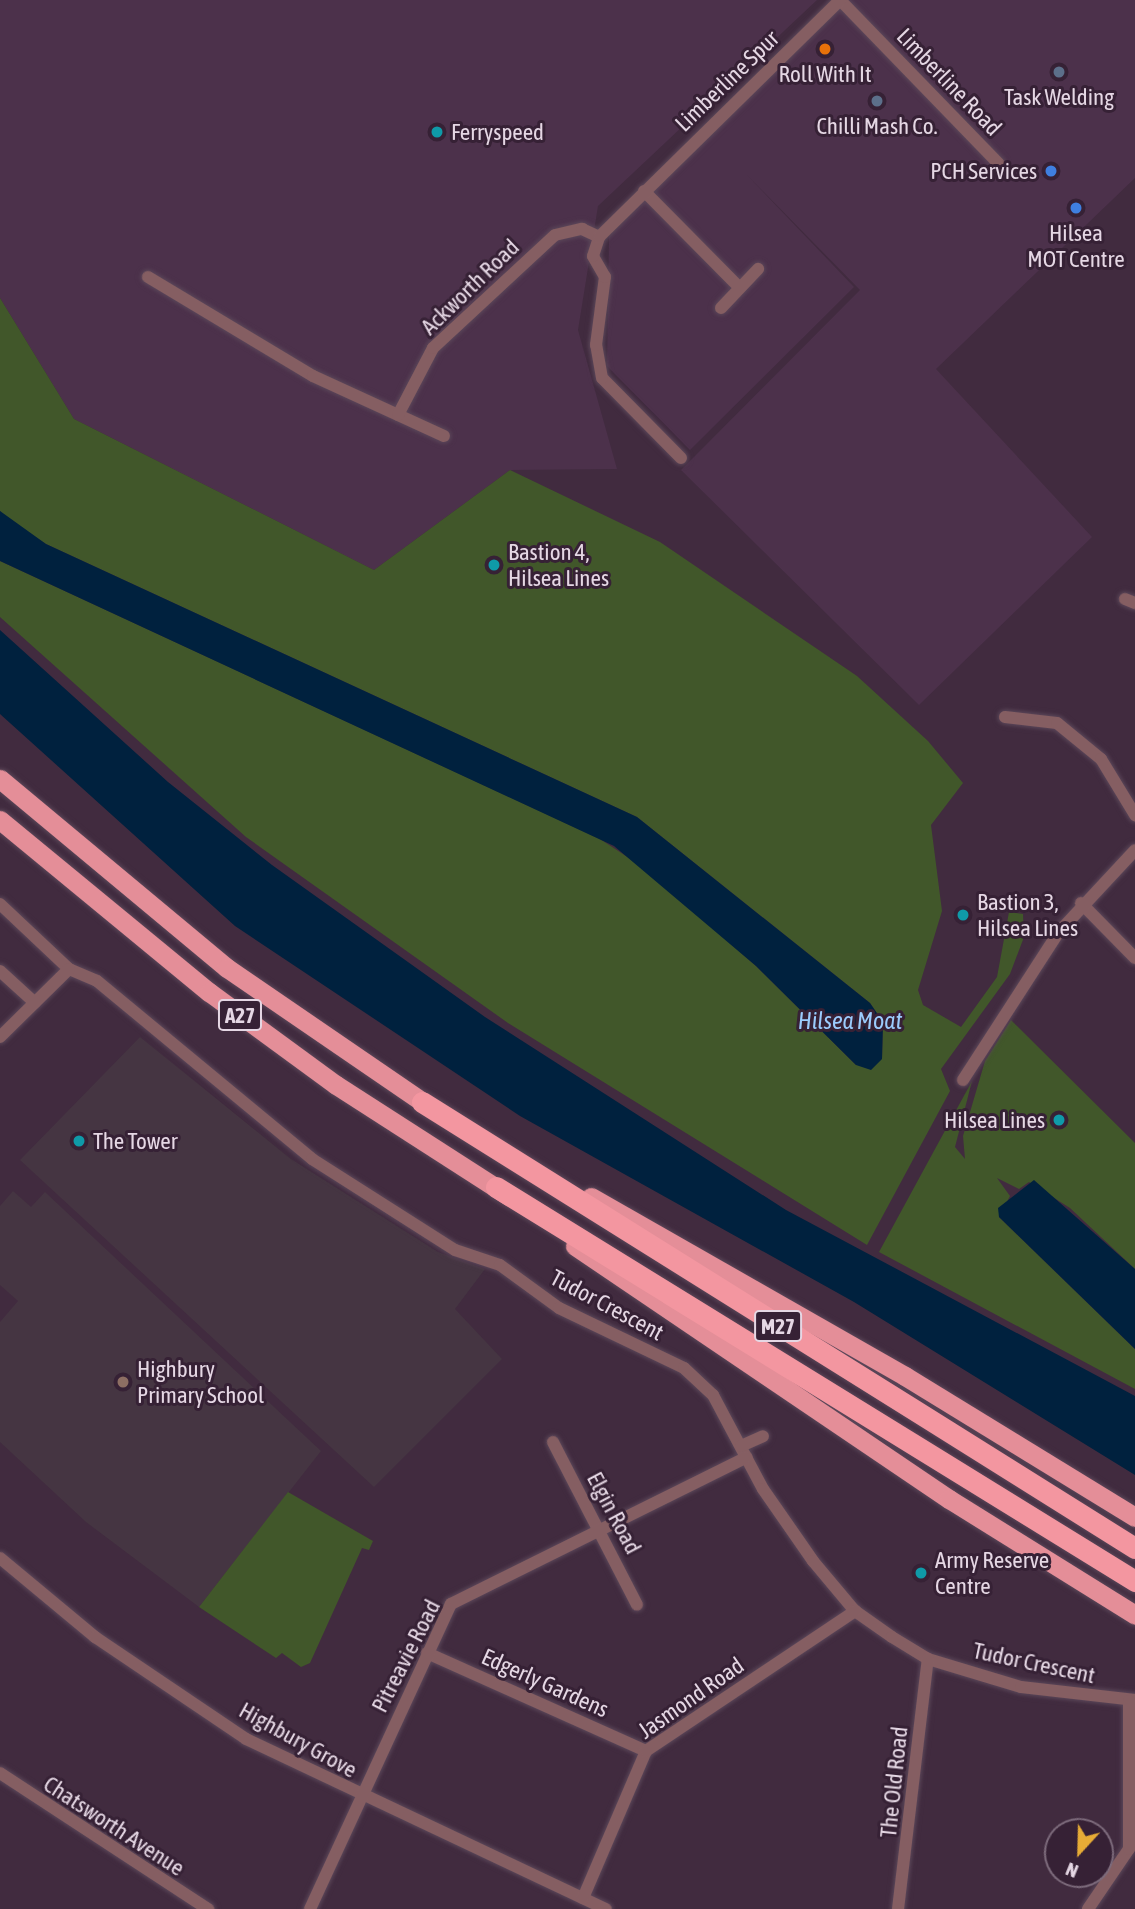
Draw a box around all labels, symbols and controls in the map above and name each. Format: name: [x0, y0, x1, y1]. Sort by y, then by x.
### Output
street label: Limberline Road: [891, 22, 1007, 142]
street label: Limberline Spur: [669, 25, 785, 137]
marker: Roll With It: [817, 41, 833, 57]
place label: Roll With It: [778, 60, 872, 88]
marker: Task Welding: [1051, 64, 1067, 80]
place label: Task Welding: [1004, 83, 1114, 111]
marker: Chilli Mash Co.: [869, 93, 885, 109]
place label: Chilli Mash Co.: [816, 112, 938, 140]
place label: Ferryspeed: [451, 118, 544, 146]
marker: Ferryspeed: [429, 124, 445, 140]
place label: PCH Services: [930, 157, 1037, 185]
marker: PCH Services: [1043, 163, 1059, 179]
marker: Hilsea MOT Centre: [1068, 200, 1084, 216]
place label: Hilsea MOT Centre: [1027, 219, 1125, 273]
street label: Ackworth Road: [415, 233, 525, 341]
place label: Bastion 4, Hilsea Lines: [508, 538, 609, 592]
marker: Bastion 4, Hilsea Lines: [486, 557, 502, 573]
place label: Bastion 3, Hilsea Lines: [977, 888, 1078, 942]
marker: Bastion 3, Hilsea Lines: [955, 907, 971, 923]
road number: A27: [217, 998, 263, 1032]
water label: Hilsea Moat: [798, 1007, 902, 1035]
place label: Hilsea Lines: [944, 1106, 1045, 1134]
marker: Hilsea Lines: [1051, 1112, 1067, 1128]
place label: The Tower: [93, 1127, 177, 1155]
marker: The Tower: [71, 1133, 87, 1149]
street label: Tudor Crescent: [546, 1264, 668, 1346]
road number: M27: [754, 1308, 802, 1344]
place label: Highbury Primary School: [137, 1355, 264, 1409]
marker: Highbury Primary School: [115, 1374, 131, 1390]
street label: Elgin Road: [581, 1467, 647, 1559]
place label: Army Reserve Centre: [935, 1546, 1049, 1600]
marker: Army Reserve Centre: [913, 1565, 929, 1581]
street label: Pitreavie Road: [366, 1595, 446, 1717]
street label: Tudor Crescent: [970, 1637, 1098, 1689]
street label: Edgerly Gardens: [477, 1643, 613, 1723]
street label: Jasmond Road: [633, 1652, 749, 1744]
street label: Highbury Grove: [234, 1696, 362, 1784]
street label: The Old Road: [874, 1725, 914, 1839]
street label: Chatsworth Avenue: [38, 1770, 190, 1882]
north arrow: [1044, 1818, 1114, 1888]
text: N: [1063, 1858, 1081, 1883]

